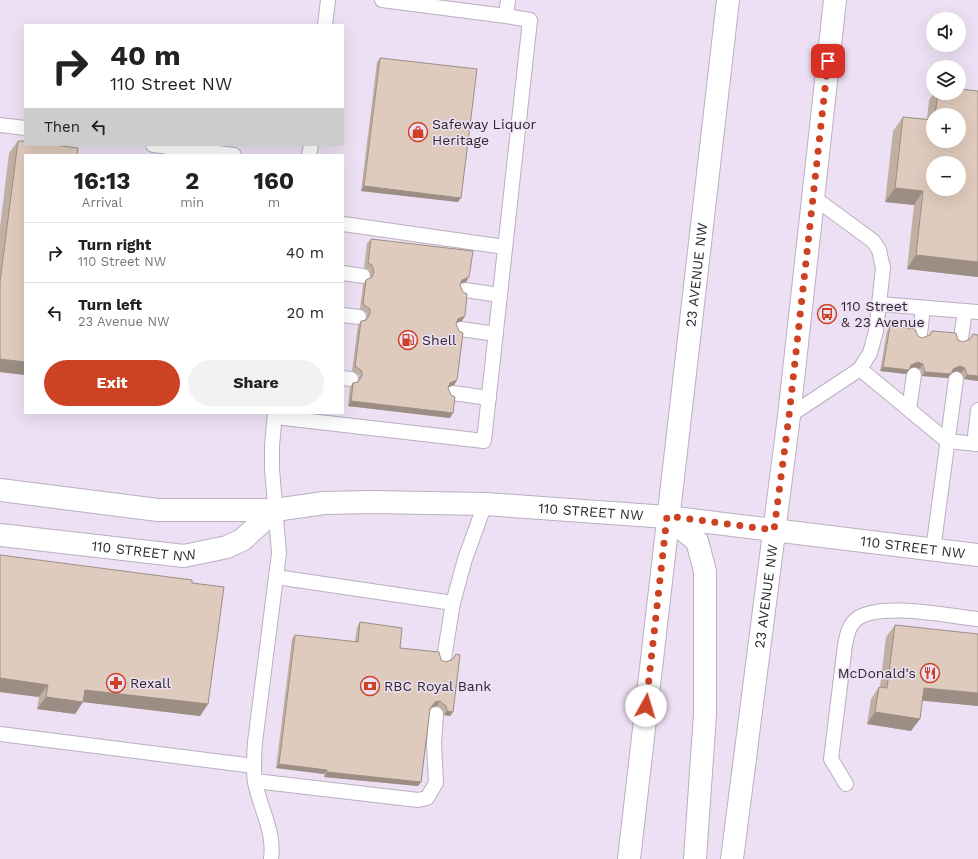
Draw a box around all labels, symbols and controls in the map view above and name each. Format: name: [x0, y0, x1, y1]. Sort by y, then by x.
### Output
map controls: [926, 12, 966, 196]
button: sound: [926, 12, 966, 52]
text: 40 m: [110, 39, 180, 72]
icon: right: [44, 40, 96, 92]
pin: [811, 44, 845, 78]
icon: arrive: [817, 50, 839, 72]
button: layers: [926, 60, 966, 100]
text: 110 Street NW: [110, 73, 232, 94]
button: +: [926, 108, 966, 148]
icon: left: [88, 116, 110, 138]
place label: Safeway Liquor Heritage: [432, 116, 537, 148]
text: Then: [44, 118, 80, 136]
shop icon: Safeway Liquor Heritage: [407, 121, 429, 143]
button: −: [926, 156, 966, 196]
text: 16:13: [74, 167, 131, 195]
text: 2: [185, 167, 199, 195]
text: 160: [254, 167, 294, 195]
text: Arrival: [82, 195, 122, 210]
text: min: [180, 195, 204, 210]
text: m: [268, 195, 280, 210]
street label: 23 AVENUE NW: [682, 222, 710, 328]
text: Turn right: [78, 236, 151, 254]
icon: right: [44, 242, 66, 264]
text: 40 m: [286, 244, 324, 262]
text: 110 Street NW: [78, 254, 166, 269]
text: Turn left: [78, 296, 142, 314]
place label: 110 Street & 23 Avenue: [841, 298, 925, 330]
icon: left: [44, 302, 66, 324]
bus stop icon: 110 Street & 23 Avenue: [816, 303, 838, 325]
text: 20 m: [287, 304, 324, 322]
text: 23 Avenue NW: [78, 314, 170, 329]
fuel station icon: Shell: [397, 329, 419, 351]
place label: Shell: [422, 332, 457, 348]
button: Exit: [44, 360, 180, 406]
button: Share: [188, 360, 324, 406]
street label: 110 STREET NW: [538, 500, 644, 523]
street label: 110 STREET NW: [860, 533, 966, 561]
street label: 110 STREET NW: [91, 538, 198, 564]
street label: 23 AVENUE NW: [751, 543, 780, 649]
restaurant icon: McDonald's: [919, 662, 941, 684]
place label: McDonald's: [838, 665, 916, 681]
pharmacy icon: Rexall: [105, 672, 127, 694]
place label: Rexall: [130, 675, 171, 691]
bank icon: RBC Royal Bank: [359, 675, 381, 697]
place label: RBC Royal Bank: [384, 678, 491, 694]
position arrow: [625, 685, 667, 727]

